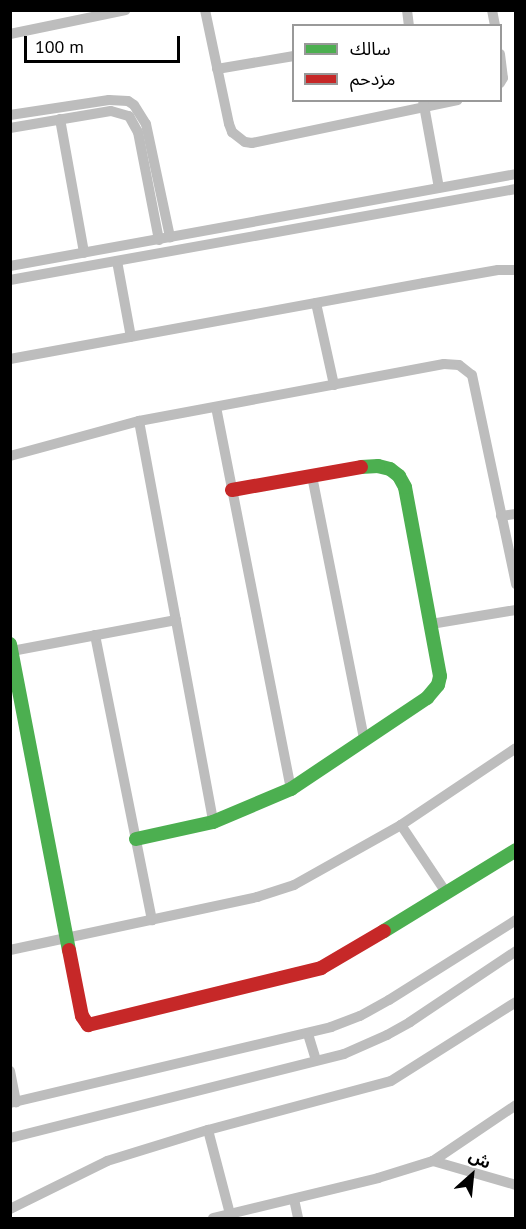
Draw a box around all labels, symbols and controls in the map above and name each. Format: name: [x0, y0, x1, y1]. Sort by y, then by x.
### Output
scale bar: [27, 24, 183, 62]
legend: [292, 24, 502, 102]
text: 100 m: [35, 35, 84, 58]
text: سالك: [350, 37, 391, 60]
text: مزدحم: [350, 67, 395, 90]
north arrow: [442, 1145, 502, 1205]
text: ش: [466, 1145, 494, 1173]

